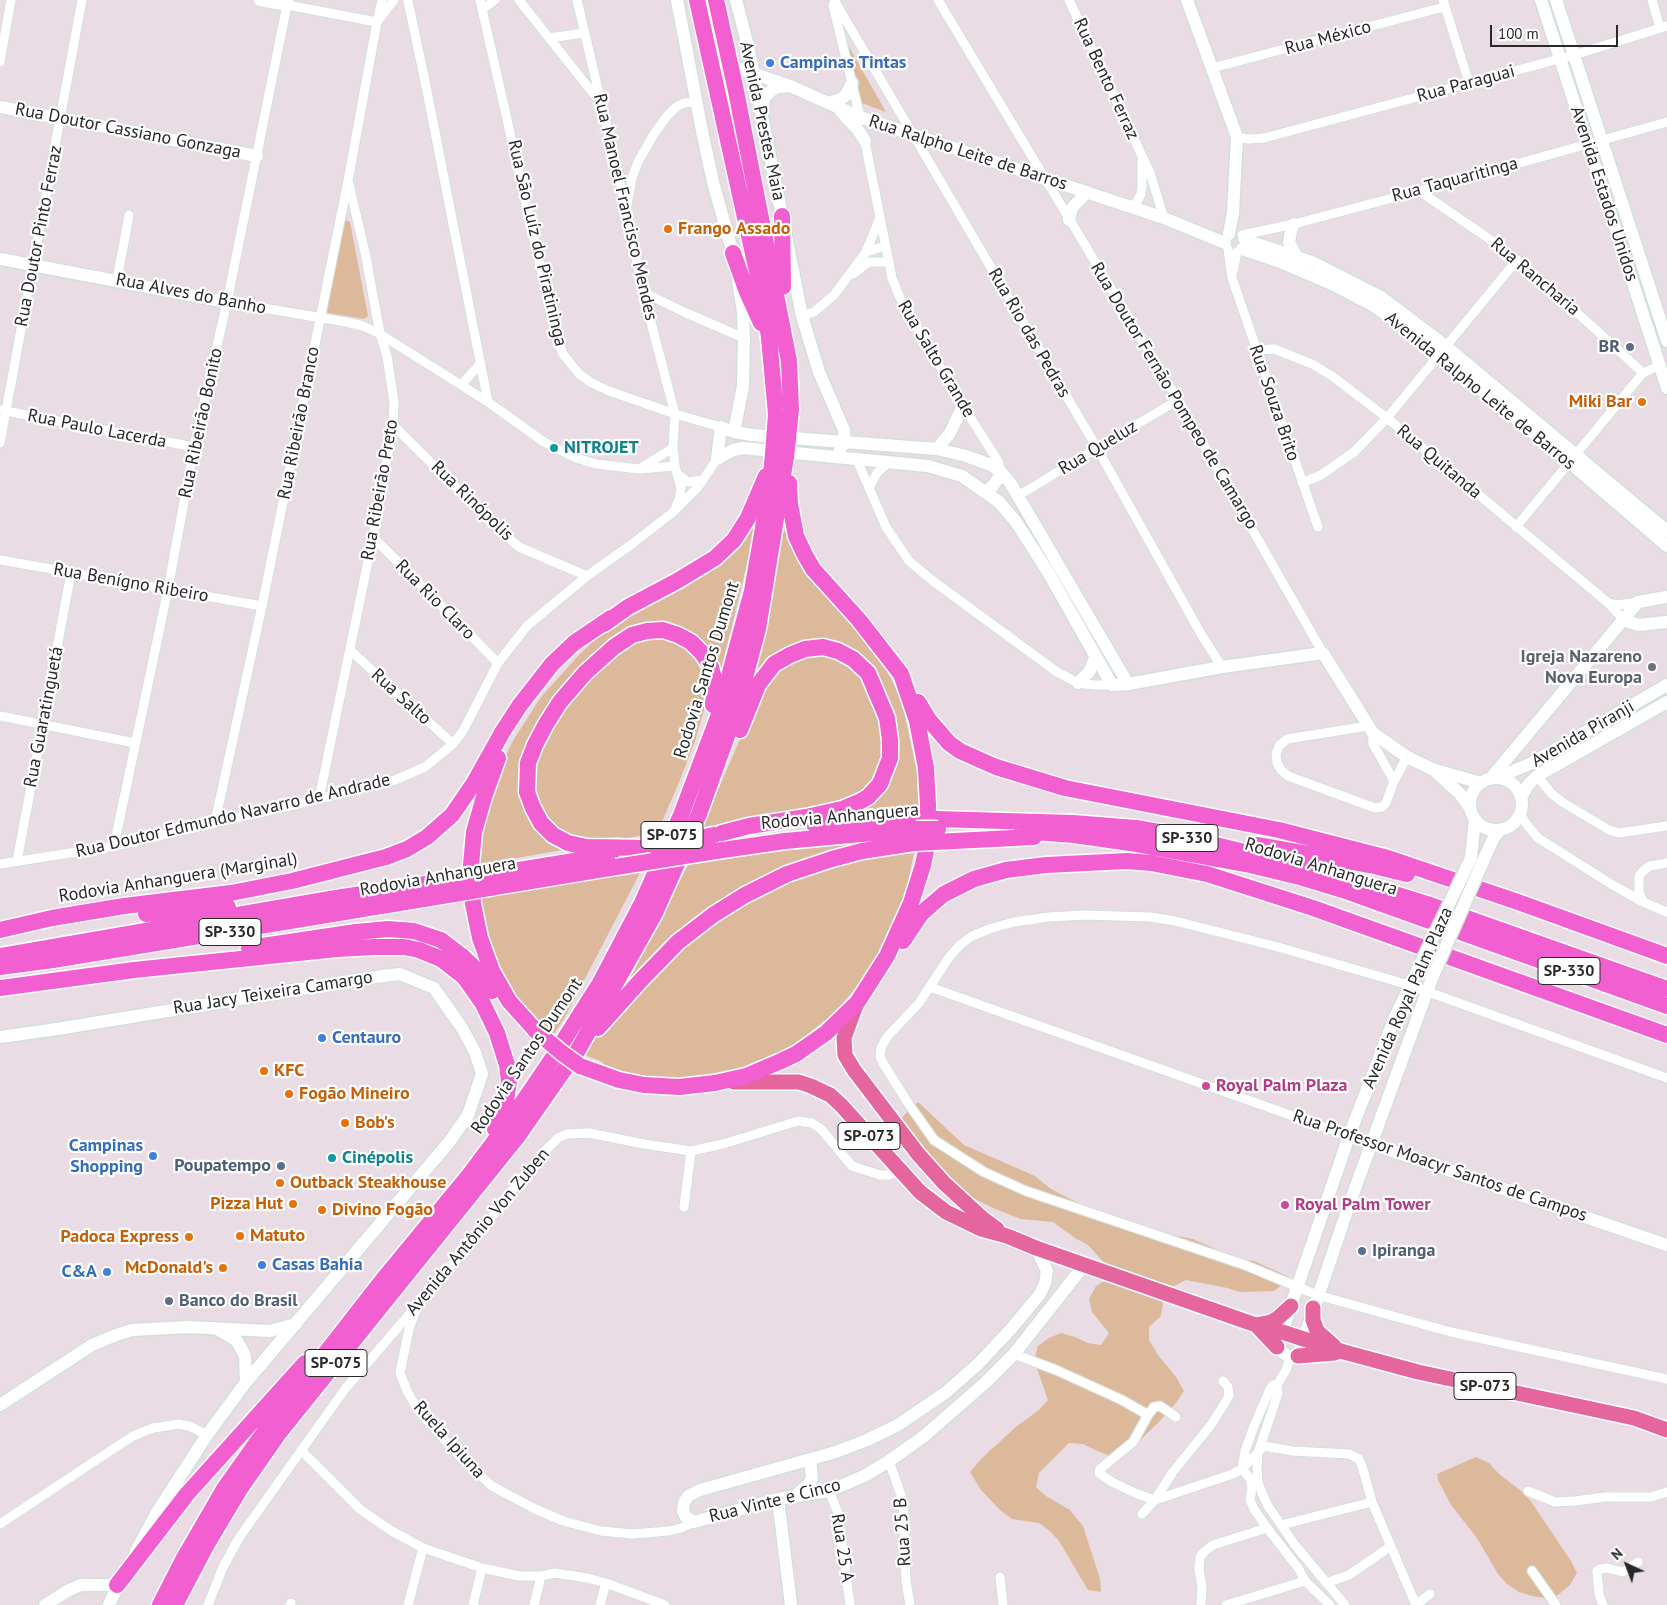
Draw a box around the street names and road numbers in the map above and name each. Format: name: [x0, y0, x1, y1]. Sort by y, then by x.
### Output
street label: Rua Bento Ferraz: [1068, 15, 1144, 143]
street label: Rua México: [1283, 16, 1373, 60]
street label: Avenida Prestes Maia: [735, 39, 789, 203]
street label: Rua Paraguai: [1415, 61, 1517, 107]
street label: Rua Manoel Francisco Mendes: [588, 91, 662, 323]
street label: Rua Doutor Cassiano Gonzaga: [13, 98, 243, 164]
street label: Avenida Estados Unidos: [1565, 104, 1643, 284]
street label: Rua Ralpho Leite de Barros: [866, 111, 1070, 195]
street label: Rua São Luíz do Piratininga: [503, 138, 571, 348]
street label: Rua Doutor Pinto Ferraz: [11, 143, 67, 329]
street label: Rua Taquaritinga: [1390, 153, 1520, 207]
street label: Rua Rancharia: [1486, 233, 1584, 321]
street label: Rua Doutor Fernão Pompeo de Camargo: [1086, 259, 1262, 533]
street label: Rua Rio das Pedras: [983, 264, 1075, 402]
street label: Rua Alves do Banho: [114, 269, 268, 319]
street label: Rua Salto Grande: [893, 297, 979, 421]
street label: Avenida Ralpho Leite de Barros: [1380, 307, 1580, 475]
street label: Rua Souza Brito: [1244, 342, 1304, 464]
street label: Rua Ribeirão Branco: [274, 345, 324, 501]
street label: Rua Ribeirão Bonito: [175, 346, 227, 500]
street label: Rua Paulo Lacerda: [26, 405, 168, 453]
street label: Rua Queluz: [1055, 416, 1141, 480]
street label: Rua Ribeirão Preto: [357, 418, 403, 562]
street label: Rua Quitanda: [1392, 420, 1486, 504]
street label: Rua Rinópolis: [426, 456, 518, 546]
street label: Rua Rio Claro: [391, 556, 479, 644]
street label: Rua Benígno Ribeiro: [52, 559, 210, 607]
street label: Rodovia Santos Dumont: [670, 579, 744, 761]
street label: Rua Guaratinguetá: [20, 645, 68, 789]
street label: Rua Salto: [367, 664, 435, 730]
street label: Avenida Piranji: [1528, 696, 1638, 772]
street label: Rua Doutor Edmundo Navarro de Andrade: [74, 769, 392, 863]
street label: Rodovia Anhanguera: [760, 799, 920, 835]
road number: SP-075: [641, 822, 703, 848]
road number: SP-330: [1156, 824, 1218, 851]
street label: Rodovia Anhanguera: [1242, 834, 1400, 900]
street label: Rodovia Anhanguera (Marginal): [57, 848, 299, 908]
street label: Rodovia Anhanguera: [358, 853, 518, 901]
street label: Avenida Royal Palm Plaza: [1358, 904, 1458, 1092]
road number: SP-330: [199, 919, 261, 946]
road number: SP-330: [1538, 958, 1600, 984]
street label: Rua Jacy Teixeira Camargo: [172, 967, 374, 1019]
street label: Rodovia Santos Dumont: [467, 974, 587, 1138]
street label: Rua Professor Moacyr Santos de Campos: [1290, 1105, 1590, 1227]
road number: SP-073: [838, 1122, 900, 1150]
street label: Avenida Antônio Von Zuben: [402, 1144, 554, 1320]
road number: SP-075: [305, 1350, 367, 1376]
road number: SP-073: [1454, 1372, 1516, 1400]
street label: Ruela Ipiuna: [409, 1397, 489, 1483]
street label: Rua Vinte e Cinco: [707, 1474, 843, 1528]
street label: Rua 25 B: [890, 1497, 916, 1567]
street label: Rua 25 A: [826, 1512, 858, 1584]

